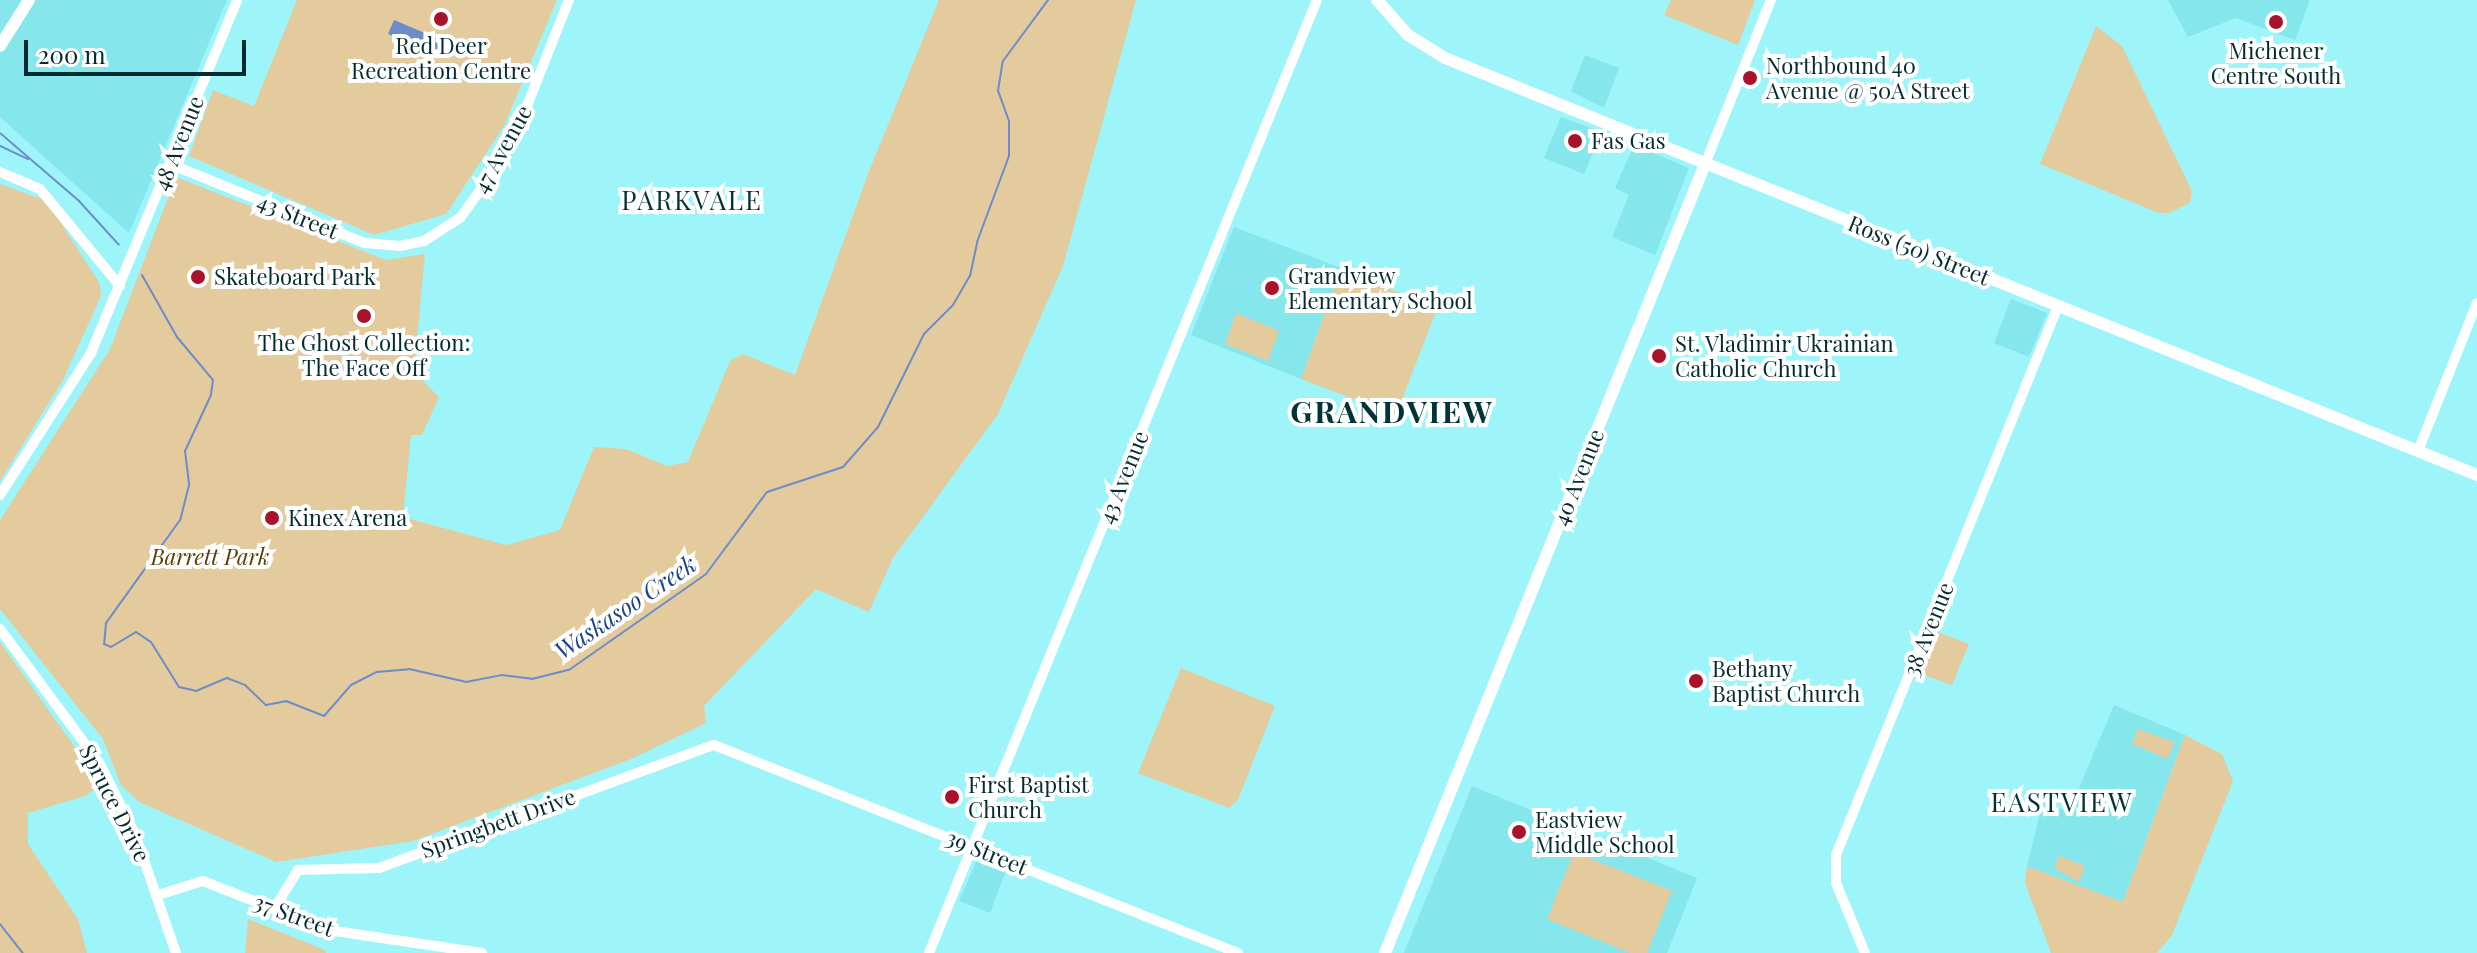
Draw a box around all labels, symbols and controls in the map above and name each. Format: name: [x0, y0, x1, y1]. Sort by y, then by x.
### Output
marker: Red Deer Recreation Centre: [432, 10, 450, 28]
marker: Michener Centre South: [2265, 11, 2287, 33]
scale bar: [28, 24, 250, 74]
place label: Red Deer Recreation Centre: [351, 32, 531, 84]
place label: Michener Centre South: [2211, 37, 2341, 88]
text: 200 m: [38, 38, 106, 70]
place label: Northbound 40 Avenue @ 50A Street: [1766, 52, 1970, 104]
marker: Northbound 40 Avenue @ 50A Street: [1741, 69, 1759, 87]
street label: 48 Avenue: [147, 92, 209, 194]
street label: 47 Avenue: [467, 100, 537, 198]
place label: Fas Gas: [1591, 128, 1666, 154]
marker: Fas Gas: [1566, 132, 1584, 150]
district label: PARKVALE: [621, 184, 763, 216]
street label: 43 Street: [254, 188, 342, 244]
street label: Ross (50) Street: [1844, 210, 1994, 290]
place label: Grandview Elementary School: [1288, 262, 1473, 314]
place label: Skateboard Park: [214, 264, 376, 290]
marker: Skateboard Park: [189, 268, 207, 286]
marker: Grandview Elementary School: [1263, 279, 1281, 297]
marker: The Ghost Collection: The Face Off: [355, 307, 373, 325]
place label: The Ghost Collection: The Face Off: [258, 329, 470, 380]
place label: St. Vladimir Ukrainian Catholic Church: [1675, 330, 1895, 382]
marker: St. Vladimir Ukrainian Catholic Church: [1650, 347, 1668, 365]
district label: GRANDVIEW: [1290, 393, 1494, 429]
street label: 40 Avenue: [1547, 425, 1609, 529]
street label: 43 Avenue: [1092, 426, 1154, 528]
place label: Kinex Arena: [288, 505, 408, 531]
marker: Kinex Arena: [263, 509, 281, 527]
park label: Barrett Park: [151, 544, 269, 570]
water label: Waskasoo Creek: [549, 549, 701, 665]
street label: 38 Avenue: [1897, 578, 1959, 680]
place label: Bethany Baptist Church: [1712, 655, 1861, 706]
marker: Bethany Baptist Church: [1687, 672, 1705, 690]
street label: Spruce Drive: [74, 740, 156, 866]
place label: First Baptist Church: [968, 771, 1089, 822]
street label: Springbett Drive: [417, 783, 579, 863]
district label: EASTVIEW: [1991, 786, 2133, 818]
marker: First Baptist Church: [943, 788, 961, 806]
place label: Eastview Middle School: [1535, 806, 1675, 858]
marker: Eastview Middle School: [1510, 823, 1528, 841]
street label: 39 Street: [942, 824, 1032, 880]
street label: 37 Street: [250, 888, 338, 942]

